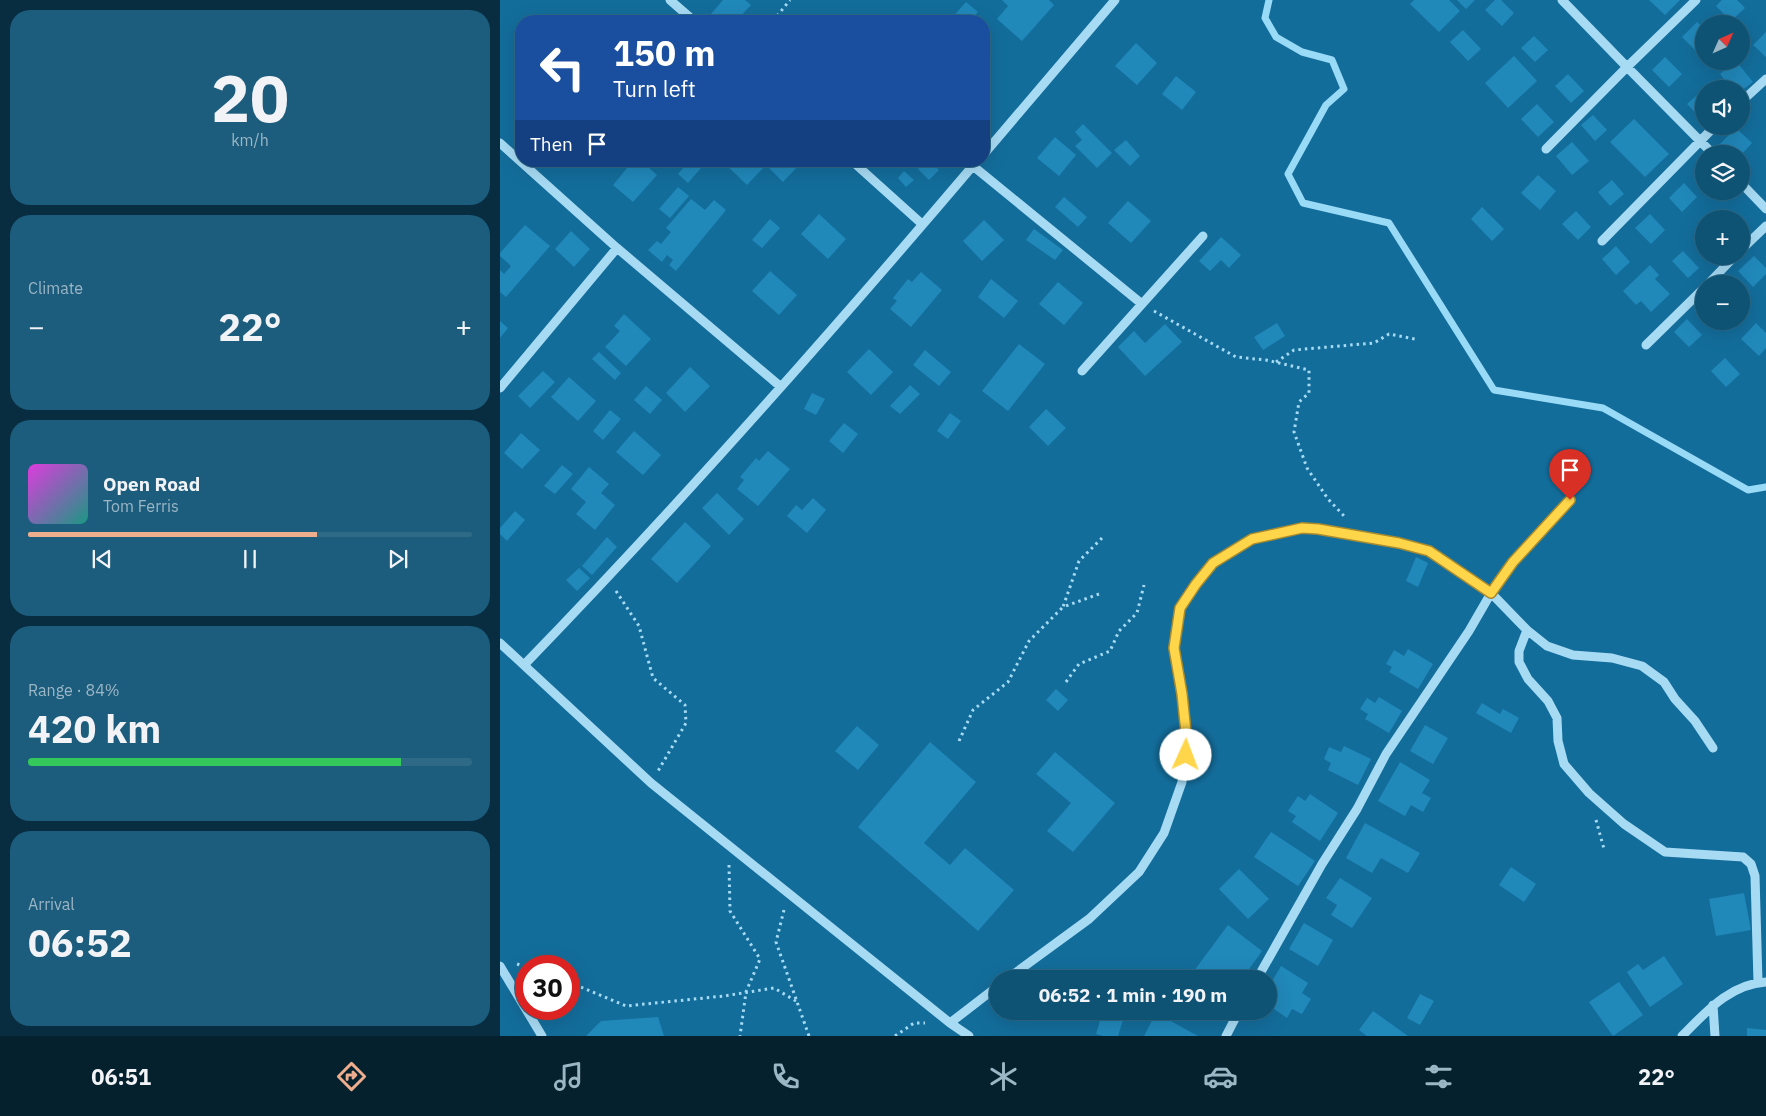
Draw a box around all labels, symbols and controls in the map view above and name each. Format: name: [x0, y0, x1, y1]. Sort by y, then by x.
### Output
north arrow: [1695, 15, 1750, 70]
map controls: [1695, 15, 1750, 330]
text: 150 m: [613, 30, 716, 76]
icon: left: [530, 35, 595, 100]
text: 20: [211, 55, 289, 140]
text: Turn left: [613, 74, 696, 103]
button: sound: [1695, 80, 1750, 135]
text: km/h: [231, 130, 269, 150]
icon: arrive: [583, 130, 611, 158]
text: Then: [530, 132, 573, 156]
button: layers: [1695, 145, 1750, 200]
button: +: [1695, 210, 1750, 265]
button: −: [1695, 275, 1750, 330]
text: Climate: [28, 278, 83, 298]
text: 22°: [218, 302, 282, 351]
text: −: [28, 308, 45, 345]
text: +: [455, 308, 472, 345]
pin: [1549, 449, 1591, 500]
icon: arrive: [1556, 456, 1584, 484]
text: Open Road: [103, 472, 200, 496]
text: Tom Ferris: [103, 496, 179, 516]
icon: previous: [88, 545, 116, 573]
icon: pause: [236, 545, 264, 573]
icon: next: [384, 545, 412, 573]
text: Range · 84%: [28, 680, 120, 700]
text: 420 km: [28, 704, 161, 753]
position arrow: [1159, 728, 1211, 780]
text: Arrival: [28, 894, 75, 914]
text: 06:52: [28, 918, 132, 967]
speed limit sign: 30: [515, 955, 580, 1020]
text: 06:52 · 1 min · 190 m: [1039, 983, 1227, 1007]
icon: directions: [334, 1059, 369, 1094]
icon: music: [551, 1059, 586, 1094]
icon: phone: [768, 1059, 803, 1094]
icon: climate: [986, 1059, 1021, 1094]
icon: car: [1203, 1059, 1238, 1094]
icon: filters: [1421, 1059, 1456, 1094]
text: 06:51: [91, 1062, 151, 1091]
text: 22°: [1638, 1062, 1675, 1091]

